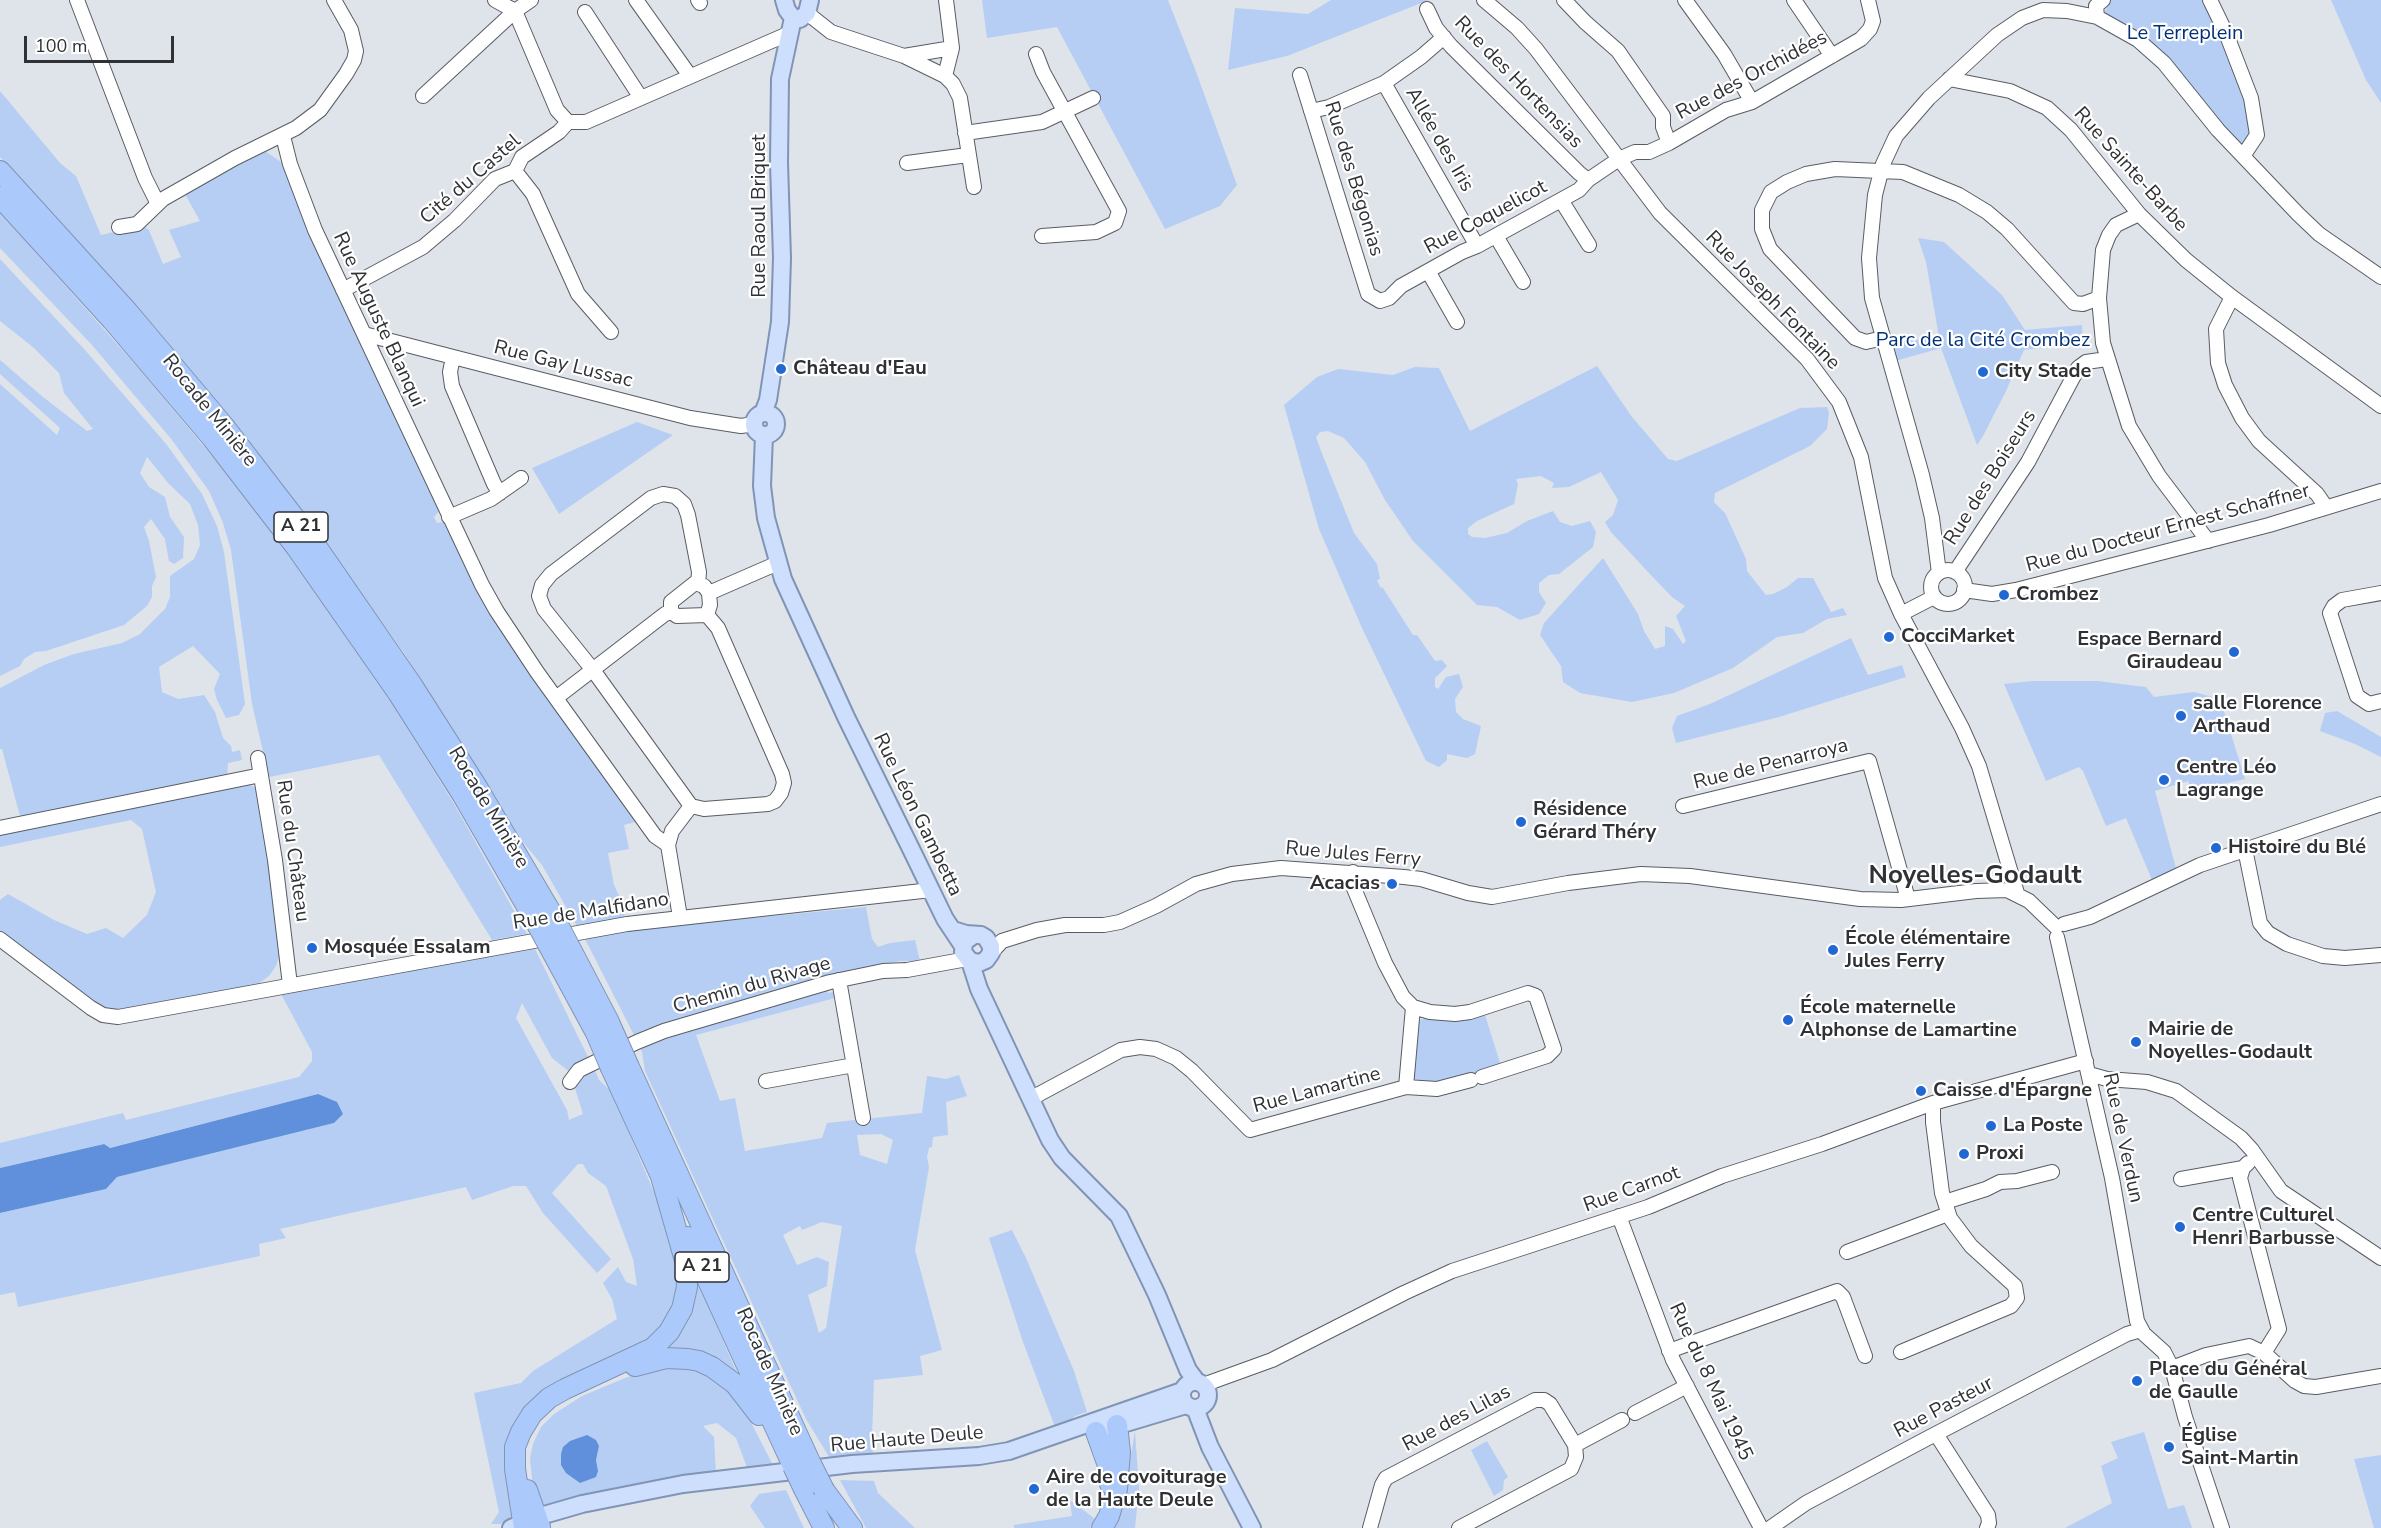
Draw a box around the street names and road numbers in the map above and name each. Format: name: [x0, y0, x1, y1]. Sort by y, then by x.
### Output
street label: Rue des Hortensias: [1449, 12, 1587, 154]
street label: Rue des Orchidées: [1672, 26, 1832, 126]
street label: Allée des Iris: [1400, 84, 1478, 196]
street label: Rue des Bégonias: [1318, 99, 1388, 259]
street label: Rue Sainte-Barbe: [2068, 103, 2192, 237]
street label: Cité du Castel: [416, 130, 526, 230]
street label: Rue Raoul Briquet: [748, 134, 772, 298]
street label: Rue Coquelicot: [1421, 176, 1551, 260]
street label: Rue Joseph Fontaine: [1700, 227, 1844, 375]
street label: Rue Auguste Blanqui: [327, 229, 429, 411]
street label: Rue Gay Lussac: [491, 336, 635, 394]
street label: Rocade Minière: [156, 350, 262, 472]
street label: Rue des Boiseurs: [1940, 406, 2042, 550]
street label: Rue du Docteur Ernest Schaffner: [2023, 480, 2313, 578]
road number: A 21: [274, 512, 328, 542]
street label: Rue Léon Gambetta: [867, 730, 967, 900]
street label: Rue de Penarroya: [1691, 734, 1851, 796]
street label: Rocade Minière: [442, 743, 534, 873]
street label: Rue du Château: [270, 778, 314, 924]
street label: Rue Jules Ferry: [1284, 837, 1422, 873]
street label: Rue de Malfidano: [511, 888, 671, 936]
street label: Chemin du Rivage: [670, 952, 834, 1020]
street label: Rue Lamartine: [1251, 1062, 1383, 1120]
street label: Rue de Verdun: [2097, 1071, 2147, 1205]
street label: Rue Carnot: [1581, 1162, 1683, 1218]
road number: A 21: [675, 1252, 729, 1282]
street label: Rue du 8 Mai 1945: [1663, 1299, 1757, 1465]
street label: Rocade Minière: [730, 1304, 808, 1440]
street label: Rue Pasteur: [1890, 1372, 1998, 1444]
street label: Rue des Lilas: [1399, 1380, 1515, 1458]
street label: Rue Haute Deule: [830, 1421, 984, 1459]

